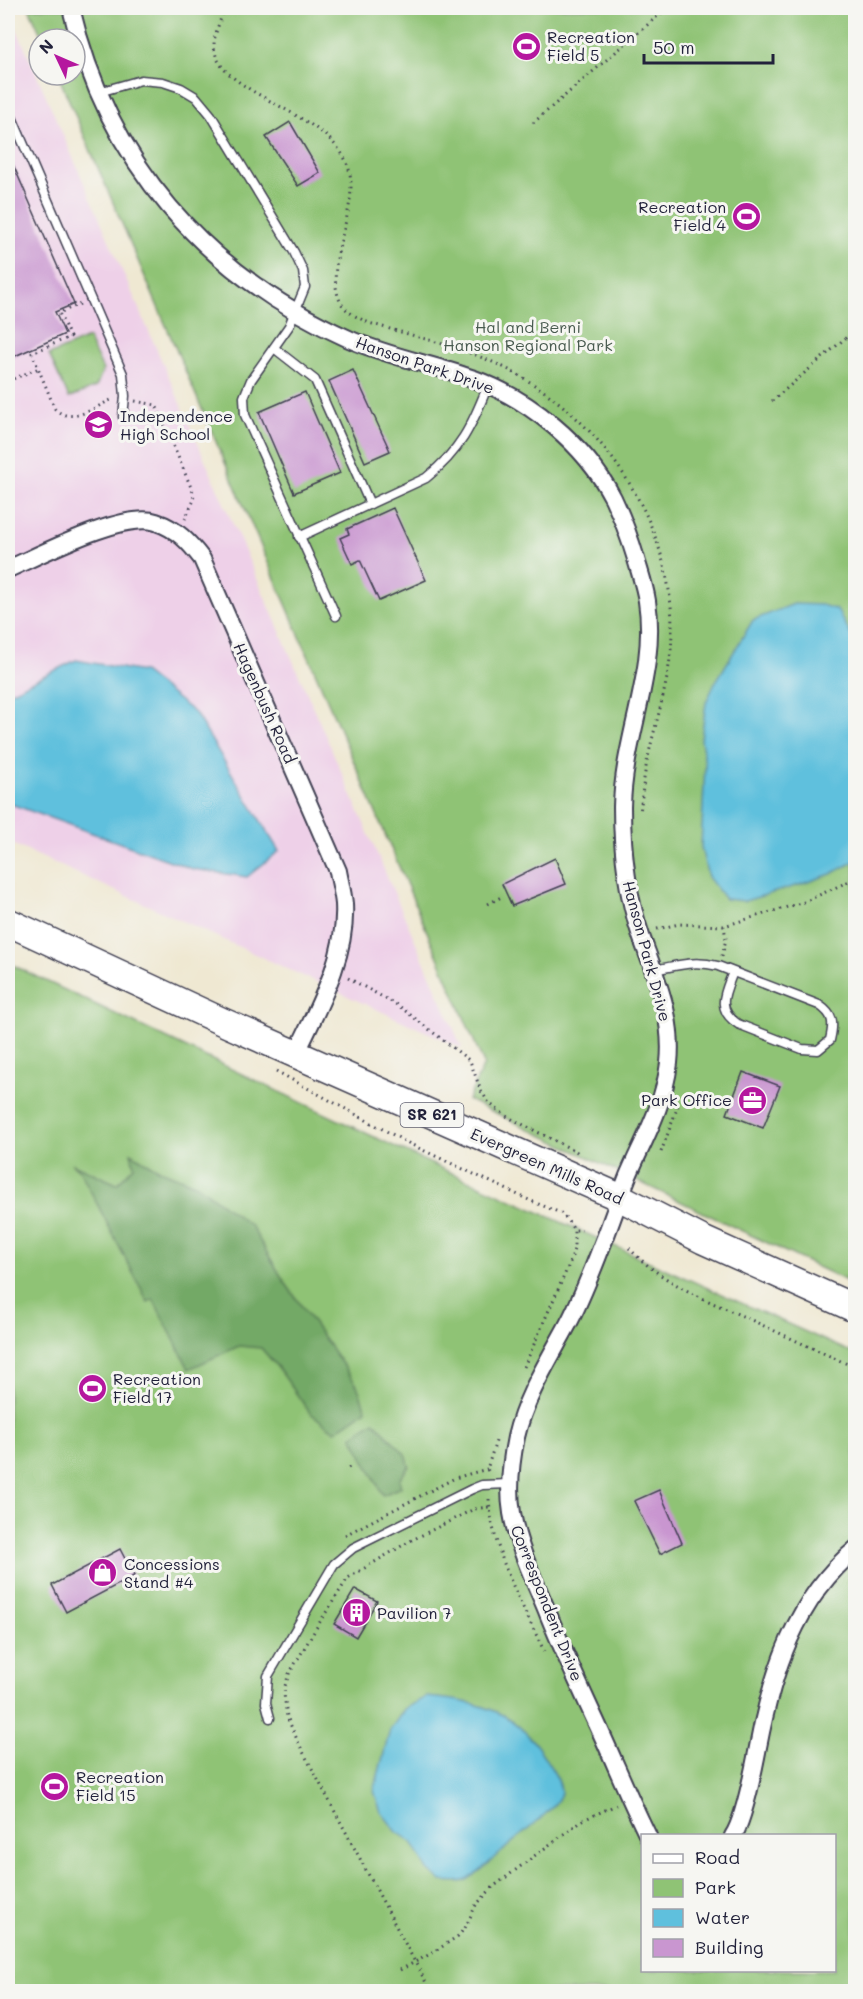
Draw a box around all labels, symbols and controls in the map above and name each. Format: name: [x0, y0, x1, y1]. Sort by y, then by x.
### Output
place label: Recreation Field 5: [547, 26, 635, 65]
north arrow: [27, 27, 87, 87]
scale bar: [644, 27, 773, 65]
sports icon: Recreation Field 5: [510, 30, 542, 62]
text: N: [34, 35, 58, 58]
text: 50 m: [653, 35, 695, 59]
place label: Recreation Field 4: [638, 196, 727, 235]
sports icon: Recreation Field 4: [731, 200, 763, 232]
park label: Hal and Berni Hanson Regional Park: [443, 316, 613, 355]
street label: Hanson Park Drive: [353, 331, 497, 398]
place label: Independence High School: [120, 405, 233, 444]
school or university icon: Independence High School: [83, 409, 115, 441]
street label: Hagenbush Road: [229, 639, 302, 767]
street label: Hanson Park Drive: [619, 878, 676, 1024]
office icon: Park Office: [737, 1084, 769, 1116]
place label: Park Office: [641, 1089, 732, 1110]
road number: SR 621: [400, 1103, 464, 1127]
street label: Evergreen Mills Road: [468, 1122, 627, 1209]
place label: Recreation Field 17: [113, 1368, 201, 1407]
sports icon: Recreation Field 17: [76, 1372, 108, 1404]
street label: Correspondent Drive: [507, 1522, 588, 1684]
place label: Concessions Stand #4: [124, 1553, 220, 1592]
shop icon: Concessions Stand #4: [87, 1557, 119, 1589]
building icon: Pavilion 7: [340, 1597, 372, 1629]
place label: Pavilion 7: [377, 1602, 451, 1623]
place label: Recreation Field 15: [76, 1766, 164, 1805]
sports icon: Recreation Field 15: [39, 1770, 71, 1802]
legend: [641, 1834, 836, 1972]
text: Road: [695, 1845, 740, 1869]
text: Park: [695, 1875, 736, 1899]
text: Water: [695, 1905, 750, 1929]
text: Building: [695, 1935, 763, 1959]

